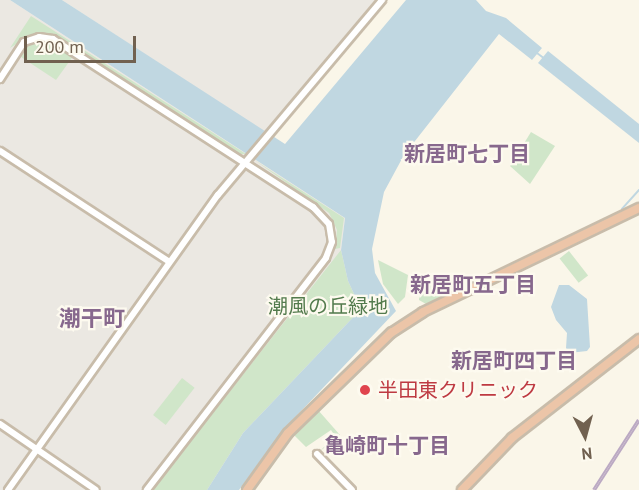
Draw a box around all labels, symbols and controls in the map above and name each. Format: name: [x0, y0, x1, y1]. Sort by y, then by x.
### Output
scale bar: [27, 24, 140, 62]
text: 200 m: [35, 35, 84, 58]
district label: 新居町七丁目: [404, 141, 530, 167]
district label: 新居町五丁目: [410, 272, 536, 298]
park label: 潮風の丘緑地: [268, 294, 388, 318]
district label: 潮干町: [59, 306, 125, 332]
district label: 新居町四丁目: [451, 348, 577, 374]
place label: 半田東クリニック: [378, 378, 538, 402]
marker: 半田東クリニック: [356, 381, 374, 399]
north arrow: [555, 406, 615, 466]
district label: 亀崎町十丁目: [324, 433, 450, 459]
text: N: [581, 443, 593, 464]

